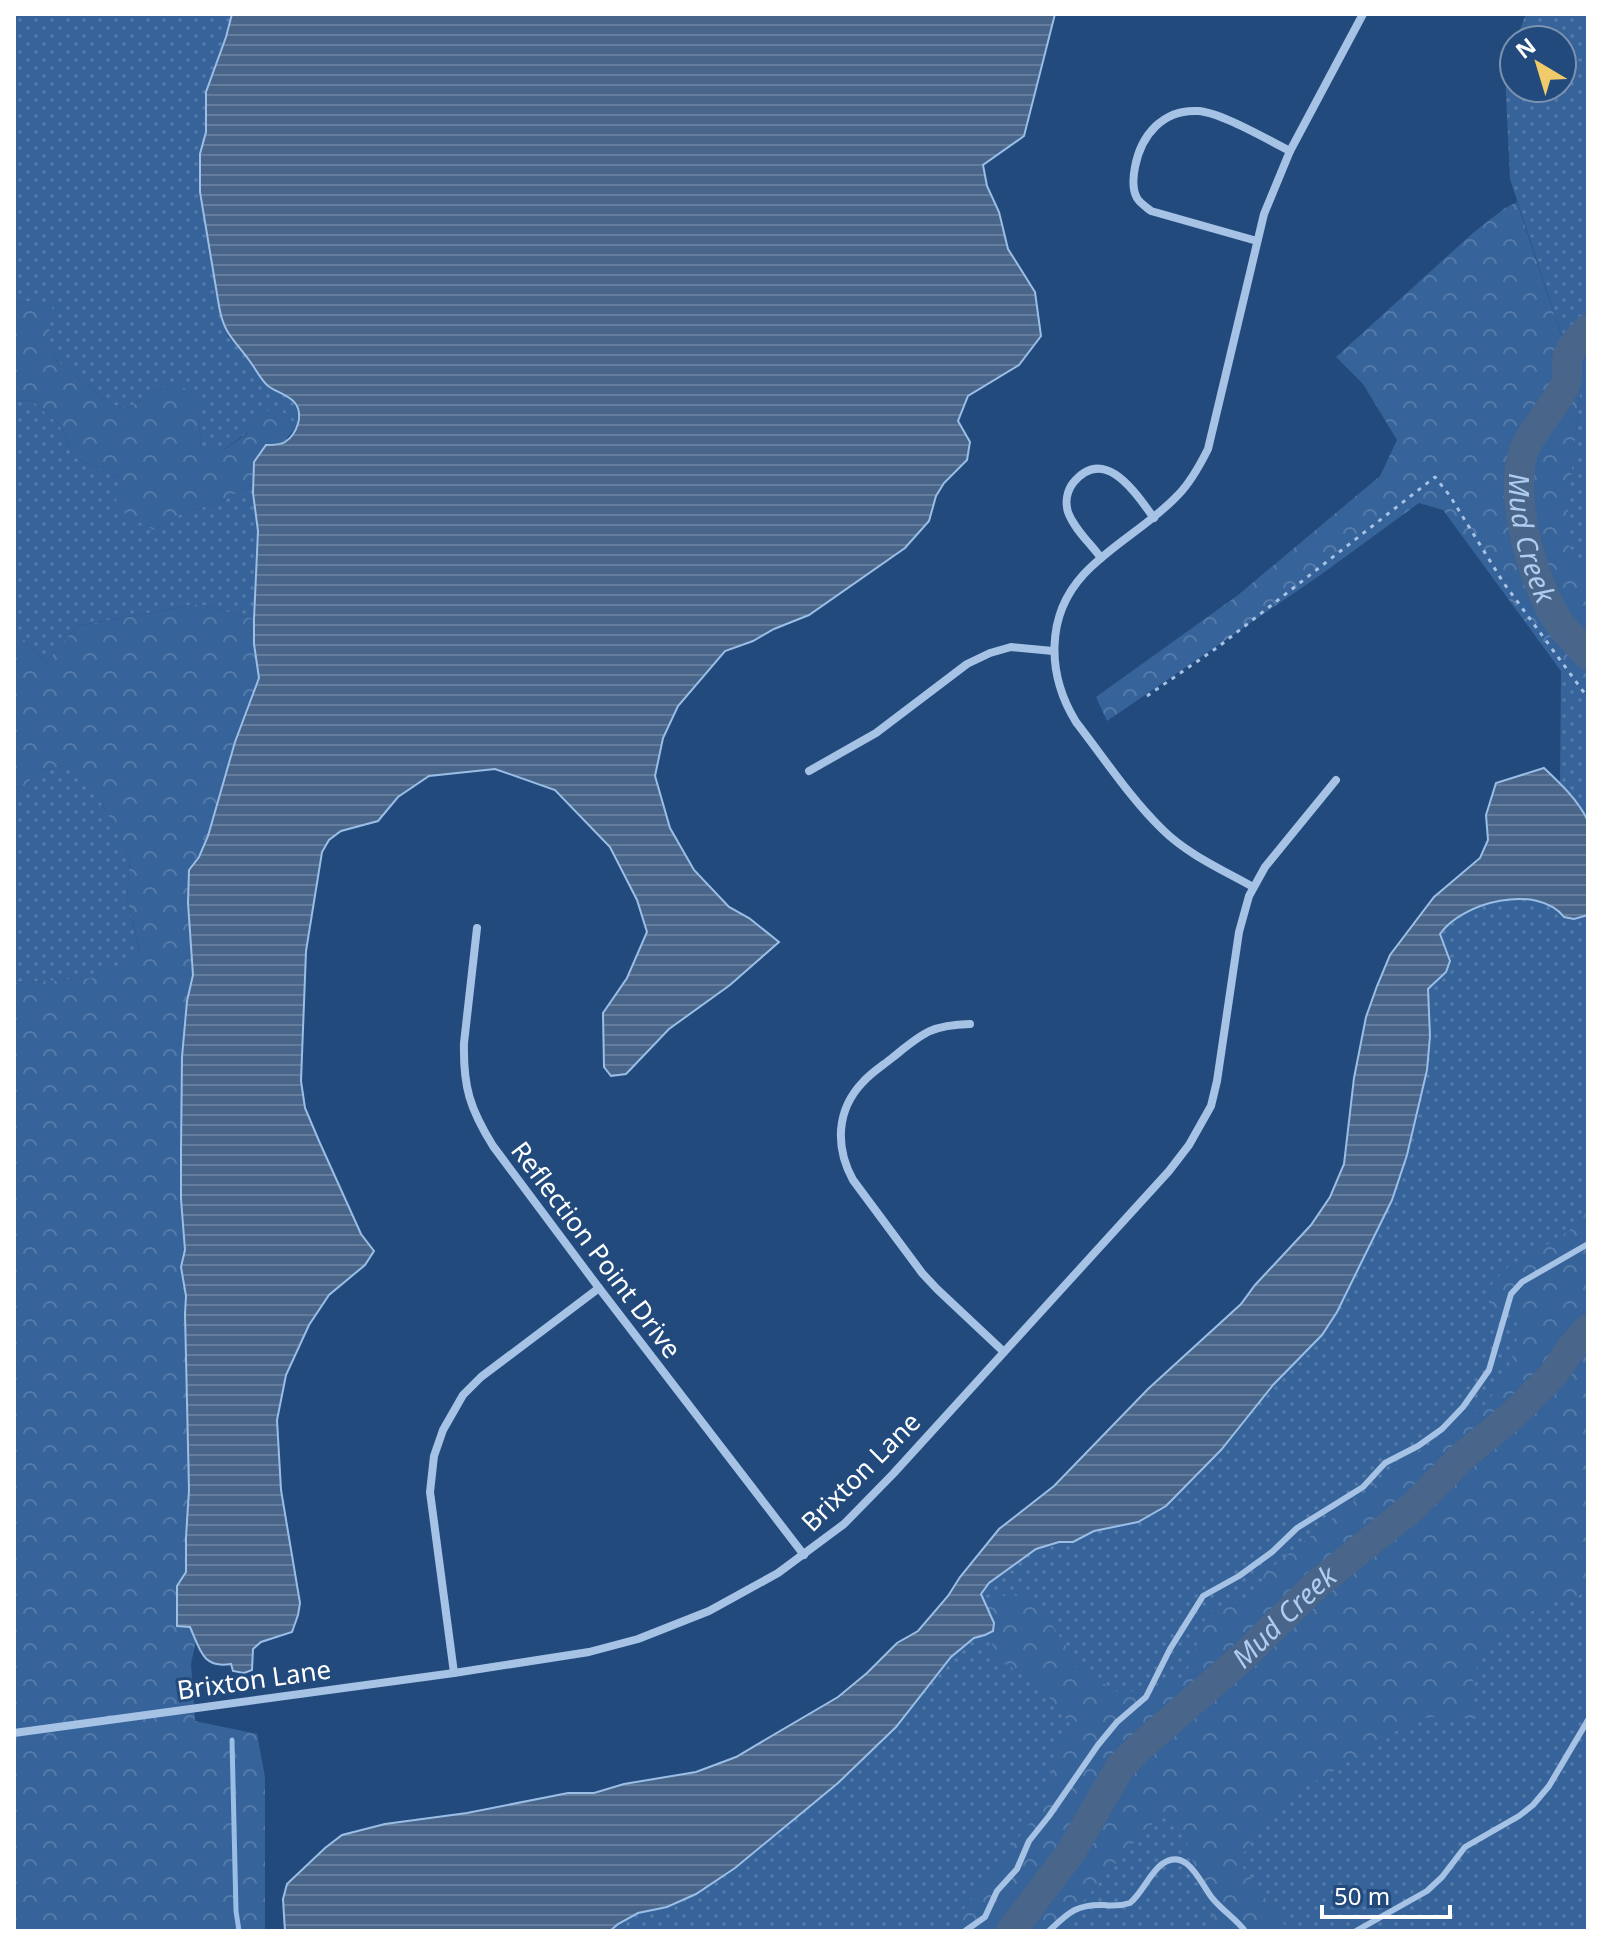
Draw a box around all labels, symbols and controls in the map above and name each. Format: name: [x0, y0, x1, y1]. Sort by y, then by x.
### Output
north arrow: [1498, 24, 1578, 104]
text: N: [1509, 30, 1541, 65]
water label: Mud Creek: [1501, 473, 1566, 609]
street label: Reflection Point Drive: [503, 1134, 690, 1365]
street label: Brixton Lane: [793, 1404, 928, 1539]
water label: Mud Creek: [1223, 1555, 1345, 1676]
street label: Brixton Lane: [175, 1650, 333, 1708]
scale bar: [1322, 1869, 1450, 1919]
text: 50 m: [1334, 1879, 1390, 1912]

